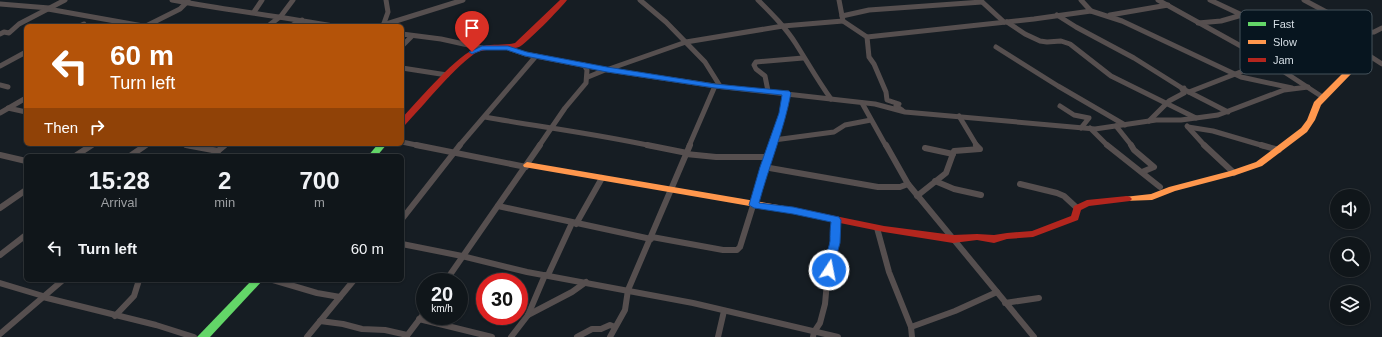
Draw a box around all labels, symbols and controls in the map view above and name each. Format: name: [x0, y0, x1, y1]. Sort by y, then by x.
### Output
legend: [1240, 10, 1372, 74]
pin: [455, 11, 489, 52]
icon: arrive: [461, 17, 483, 39]
text: Fast: [1273, 18, 1294, 30]
text: Slow: [1273, 36, 1297, 48]
icon: left: [44, 40, 96, 92]
text: 60 m: [110, 40, 174, 71]
text: Jam: [1273, 54, 1294, 66]
text: Turn left: [110, 73, 175, 93]
icon: right: [86, 116, 108, 138]
text: Then: [44, 119, 78, 136]
text: 15:28: [88, 167, 150, 194]
text: 2: [218, 167, 231, 194]
text: 700: [300, 167, 340, 194]
map controls: [1330, 189, 1370, 325]
button: sound: [1330, 189, 1370, 229]
text: Arrival: [101, 195, 138, 210]
text: min: [214, 195, 235, 210]
text: m: [314, 195, 325, 210]
icon: left: [44, 237, 66, 259]
button: search: [1330, 237, 1370, 277]
text: Turn left: [78, 240, 137, 257]
text: 60 m: [351, 240, 384, 257]
position arrow: [808, 249, 850, 291]
speed limit sign: 30: [476, 273, 528, 325]
text: 20: [431, 283, 453, 305]
button: layers: [1330, 285, 1370, 325]
text: km/h: [431, 303, 453, 314]

